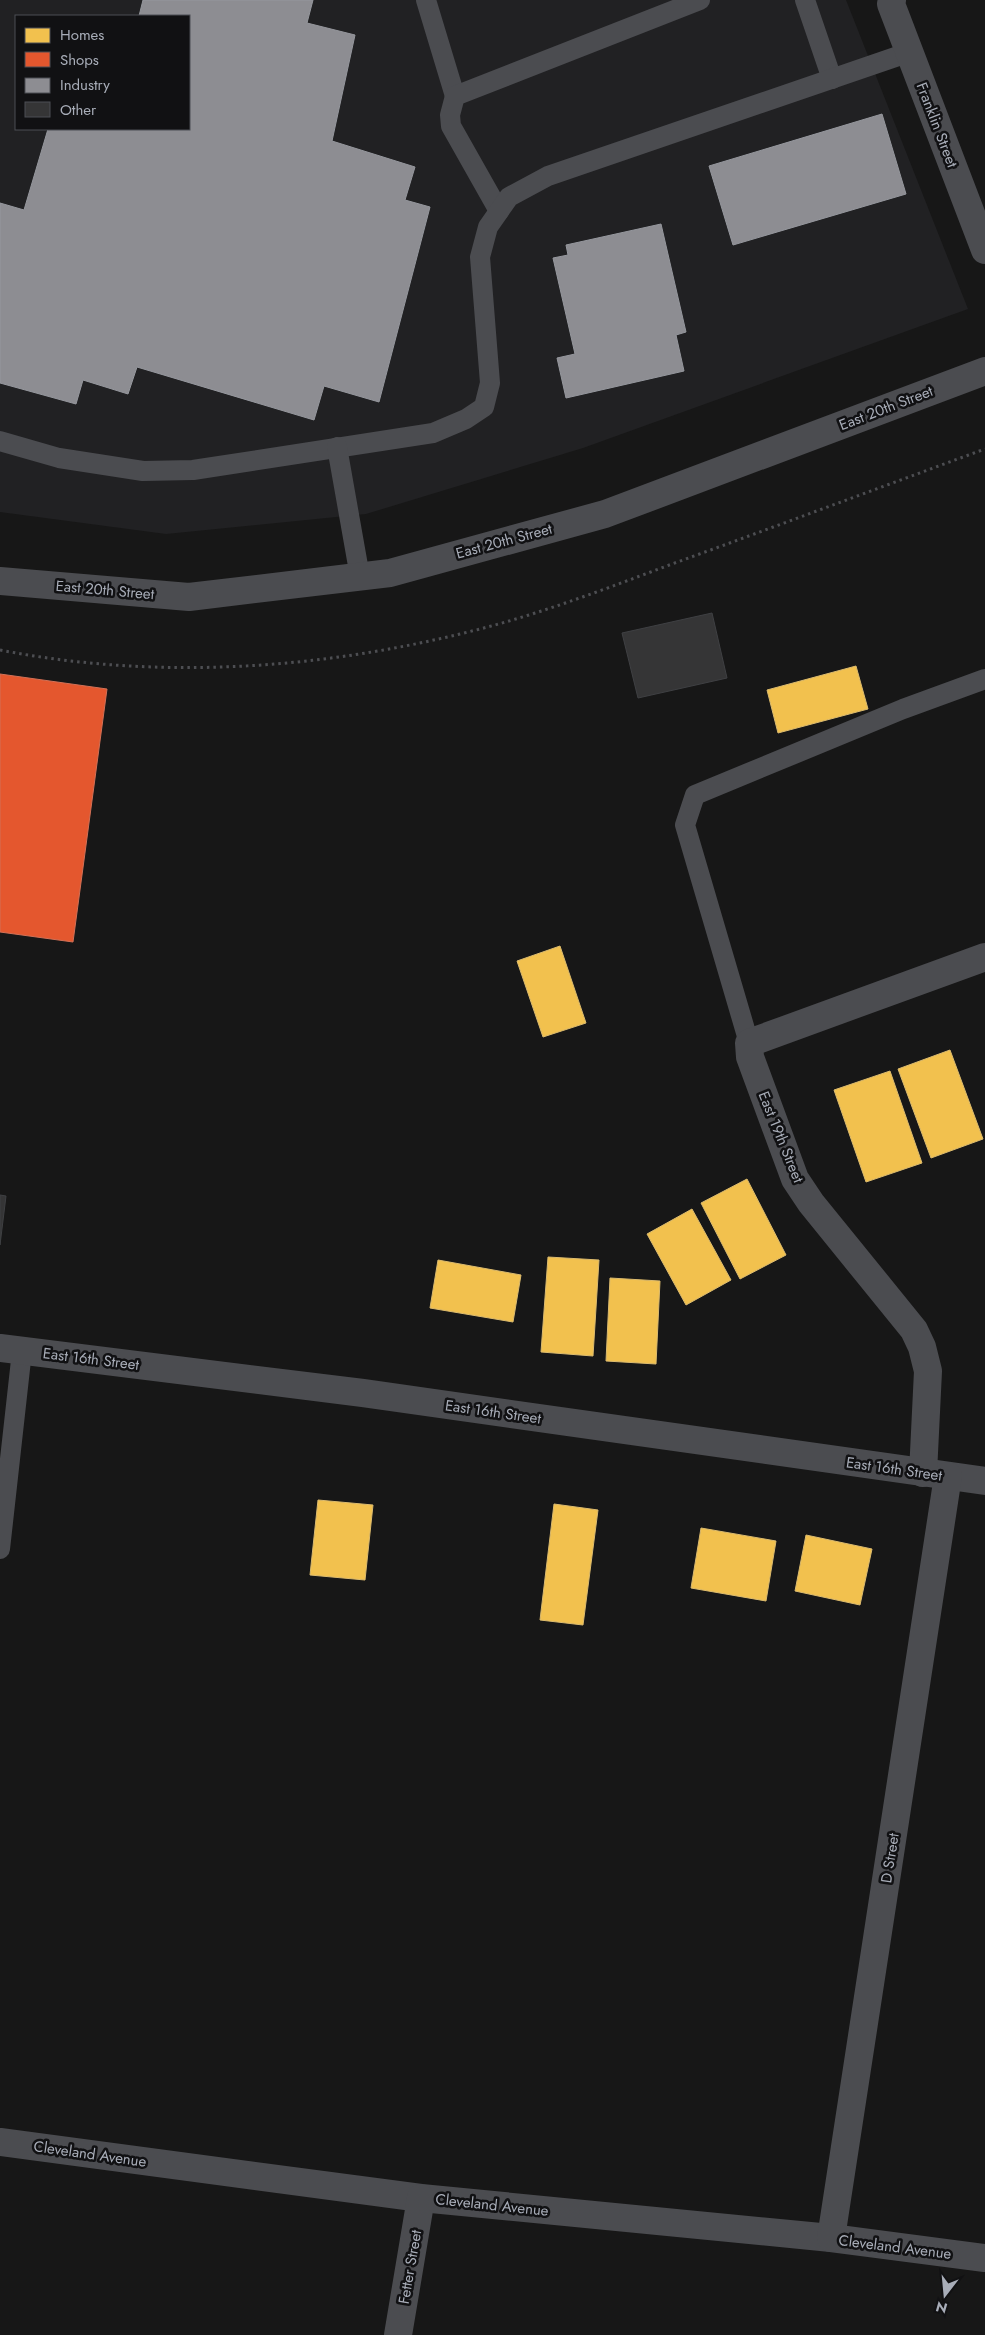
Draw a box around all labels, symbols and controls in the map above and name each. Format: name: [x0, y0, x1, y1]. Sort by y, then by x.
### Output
legend: [15, 15, 190, 130]
text: Homes: [60, 24, 104, 46]
text: Shops: [60, 49, 99, 71]
text: Industry: [60, 74, 110, 96]
street label: Franklin Street: [911, 79, 963, 171]
text: Other: [60, 99, 97, 121]
street label: East 20th Street: [836, 380, 936, 436]
street label: East 20th Street: [453, 517, 555, 564]
street label: East 20th Street: [55, 575, 156, 605]
street label: East 19th Street: [753, 1088, 809, 1186]
street label: East 16th Street: [42, 1342, 141, 1376]
street label: East 16th Street: [444, 1394, 543, 1430]
street label: East 16th Street: [845, 1451, 944, 1487]
street label: D Street: [875, 1831, 905, 1885]
street label: Cleveland Avenue: [32, 2135, 148, 2173]
street label: Cleveland Avenue: [434, 2188, 550, 2222]
street label: Fetter Street: [393, 2228, 427, 2306]
street label: Cleveland Avenue: [837, 2229, 953, 2265]
north arrow: [920, 2270, 970, 2320]
text: N: [933, 2296, 950, 2319]

